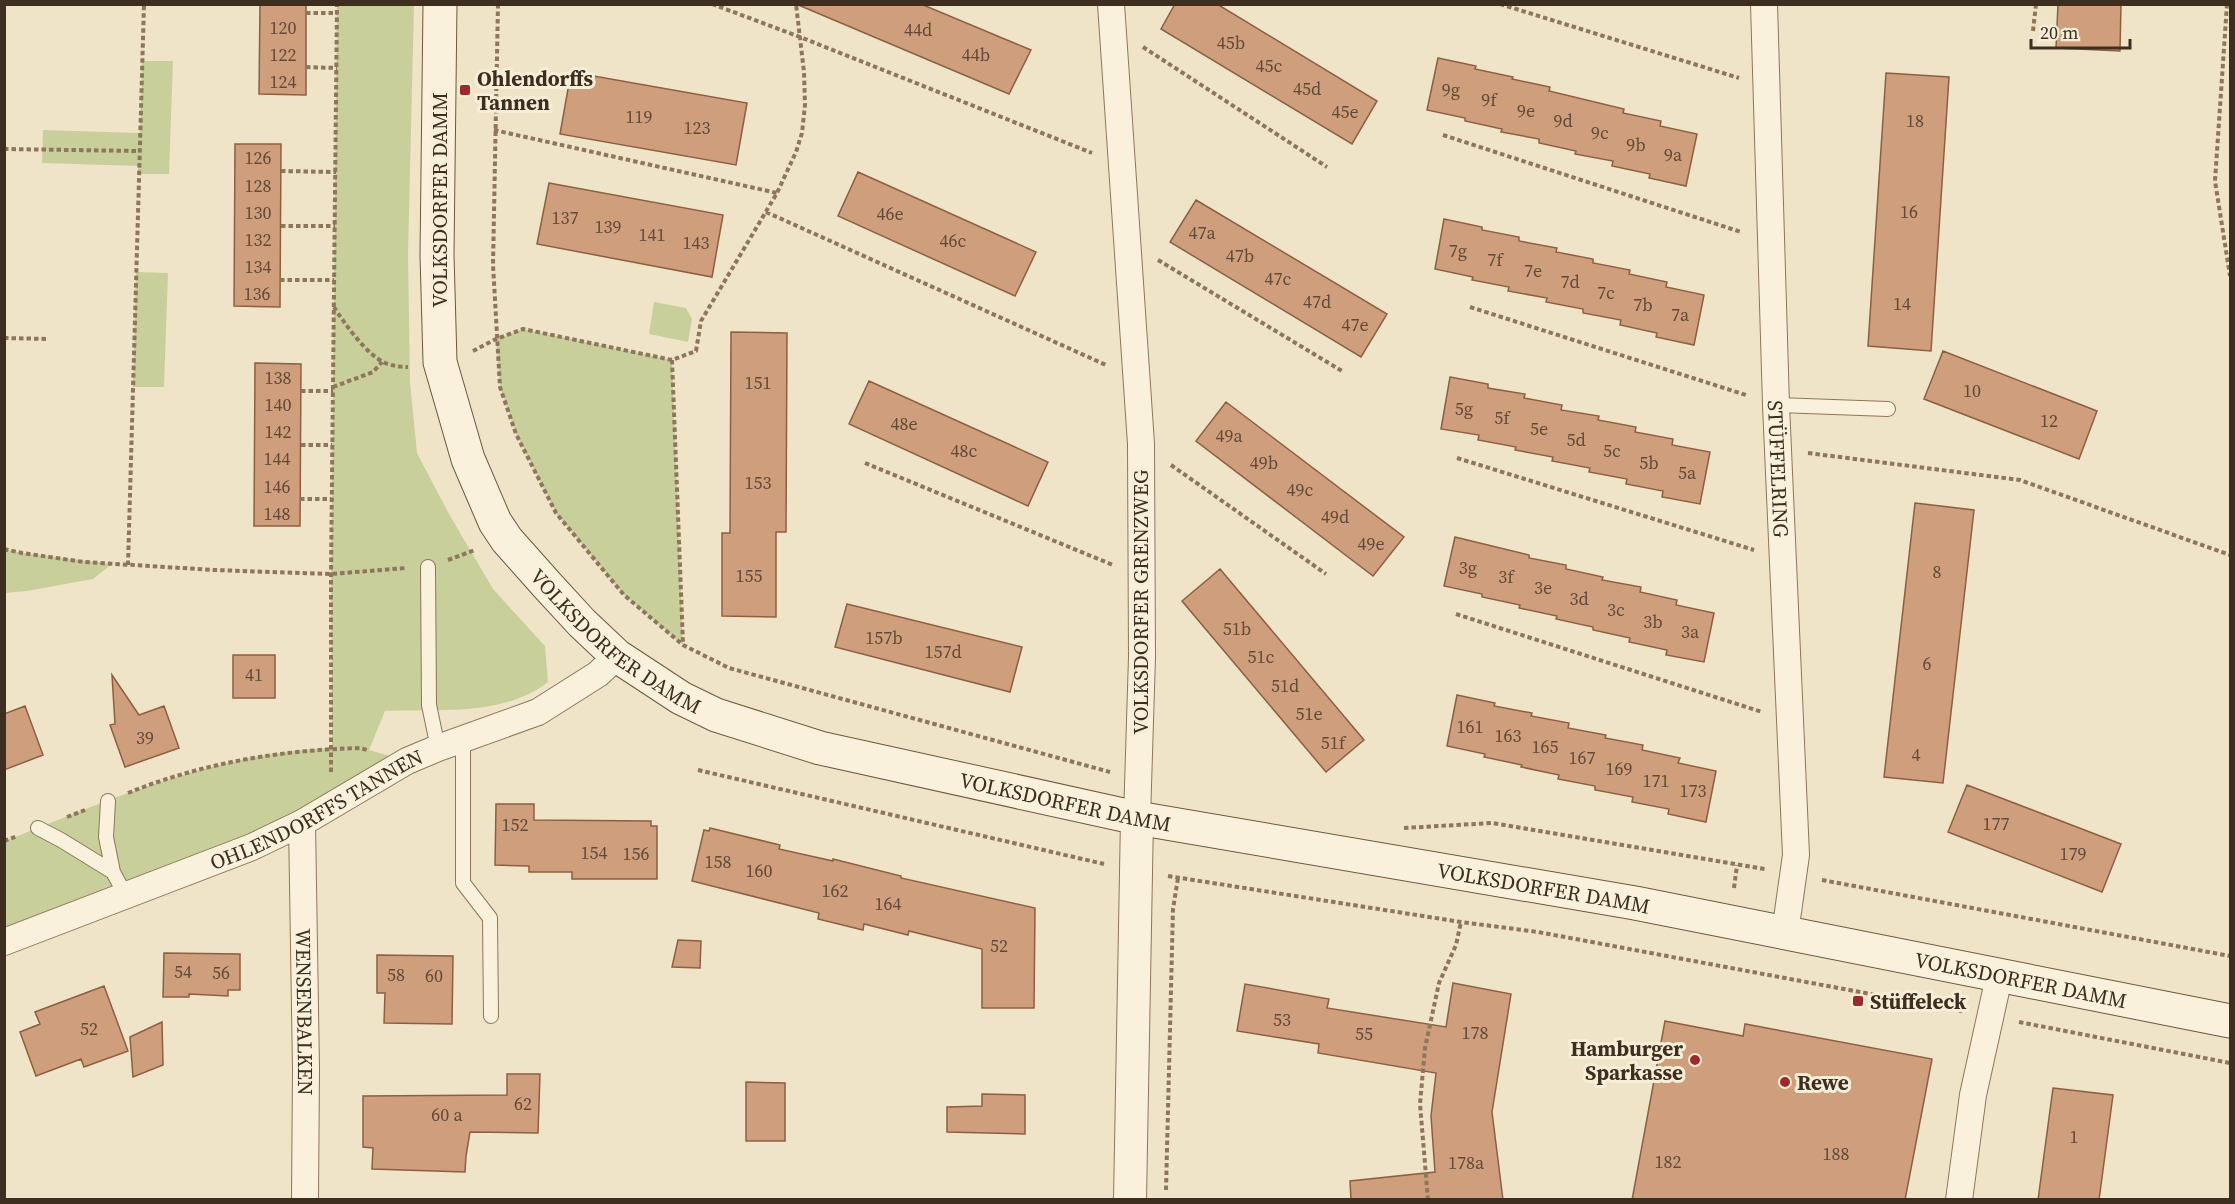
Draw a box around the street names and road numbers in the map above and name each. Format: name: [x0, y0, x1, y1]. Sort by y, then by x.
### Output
street label: VOLKSDORFER DAMM: [425, 92, 454, 308]
street label: STÜFFELRING: [1761, 399, 1796, 538]
street label: VOLKSDORFER GRENZWEG: [1126, 470, 1155, 734]
street label: VOLKSDORFER DAMM: [524, 562, 706, 720]
street label: OHLENDORFFS TANNEN: [206, 742, 427, 876]
street label: VOLKSDORFER DAMM: [957, 765, 1173, 838]
street label: VOLKSDORFER DAMM: [1435, 855, 1653, 920]
street label: WENSENBALKEN: [289, 928, 321, 1096]
street label: VOLKSDORFER DAMM: [1912, 944, 2130, 1015]

